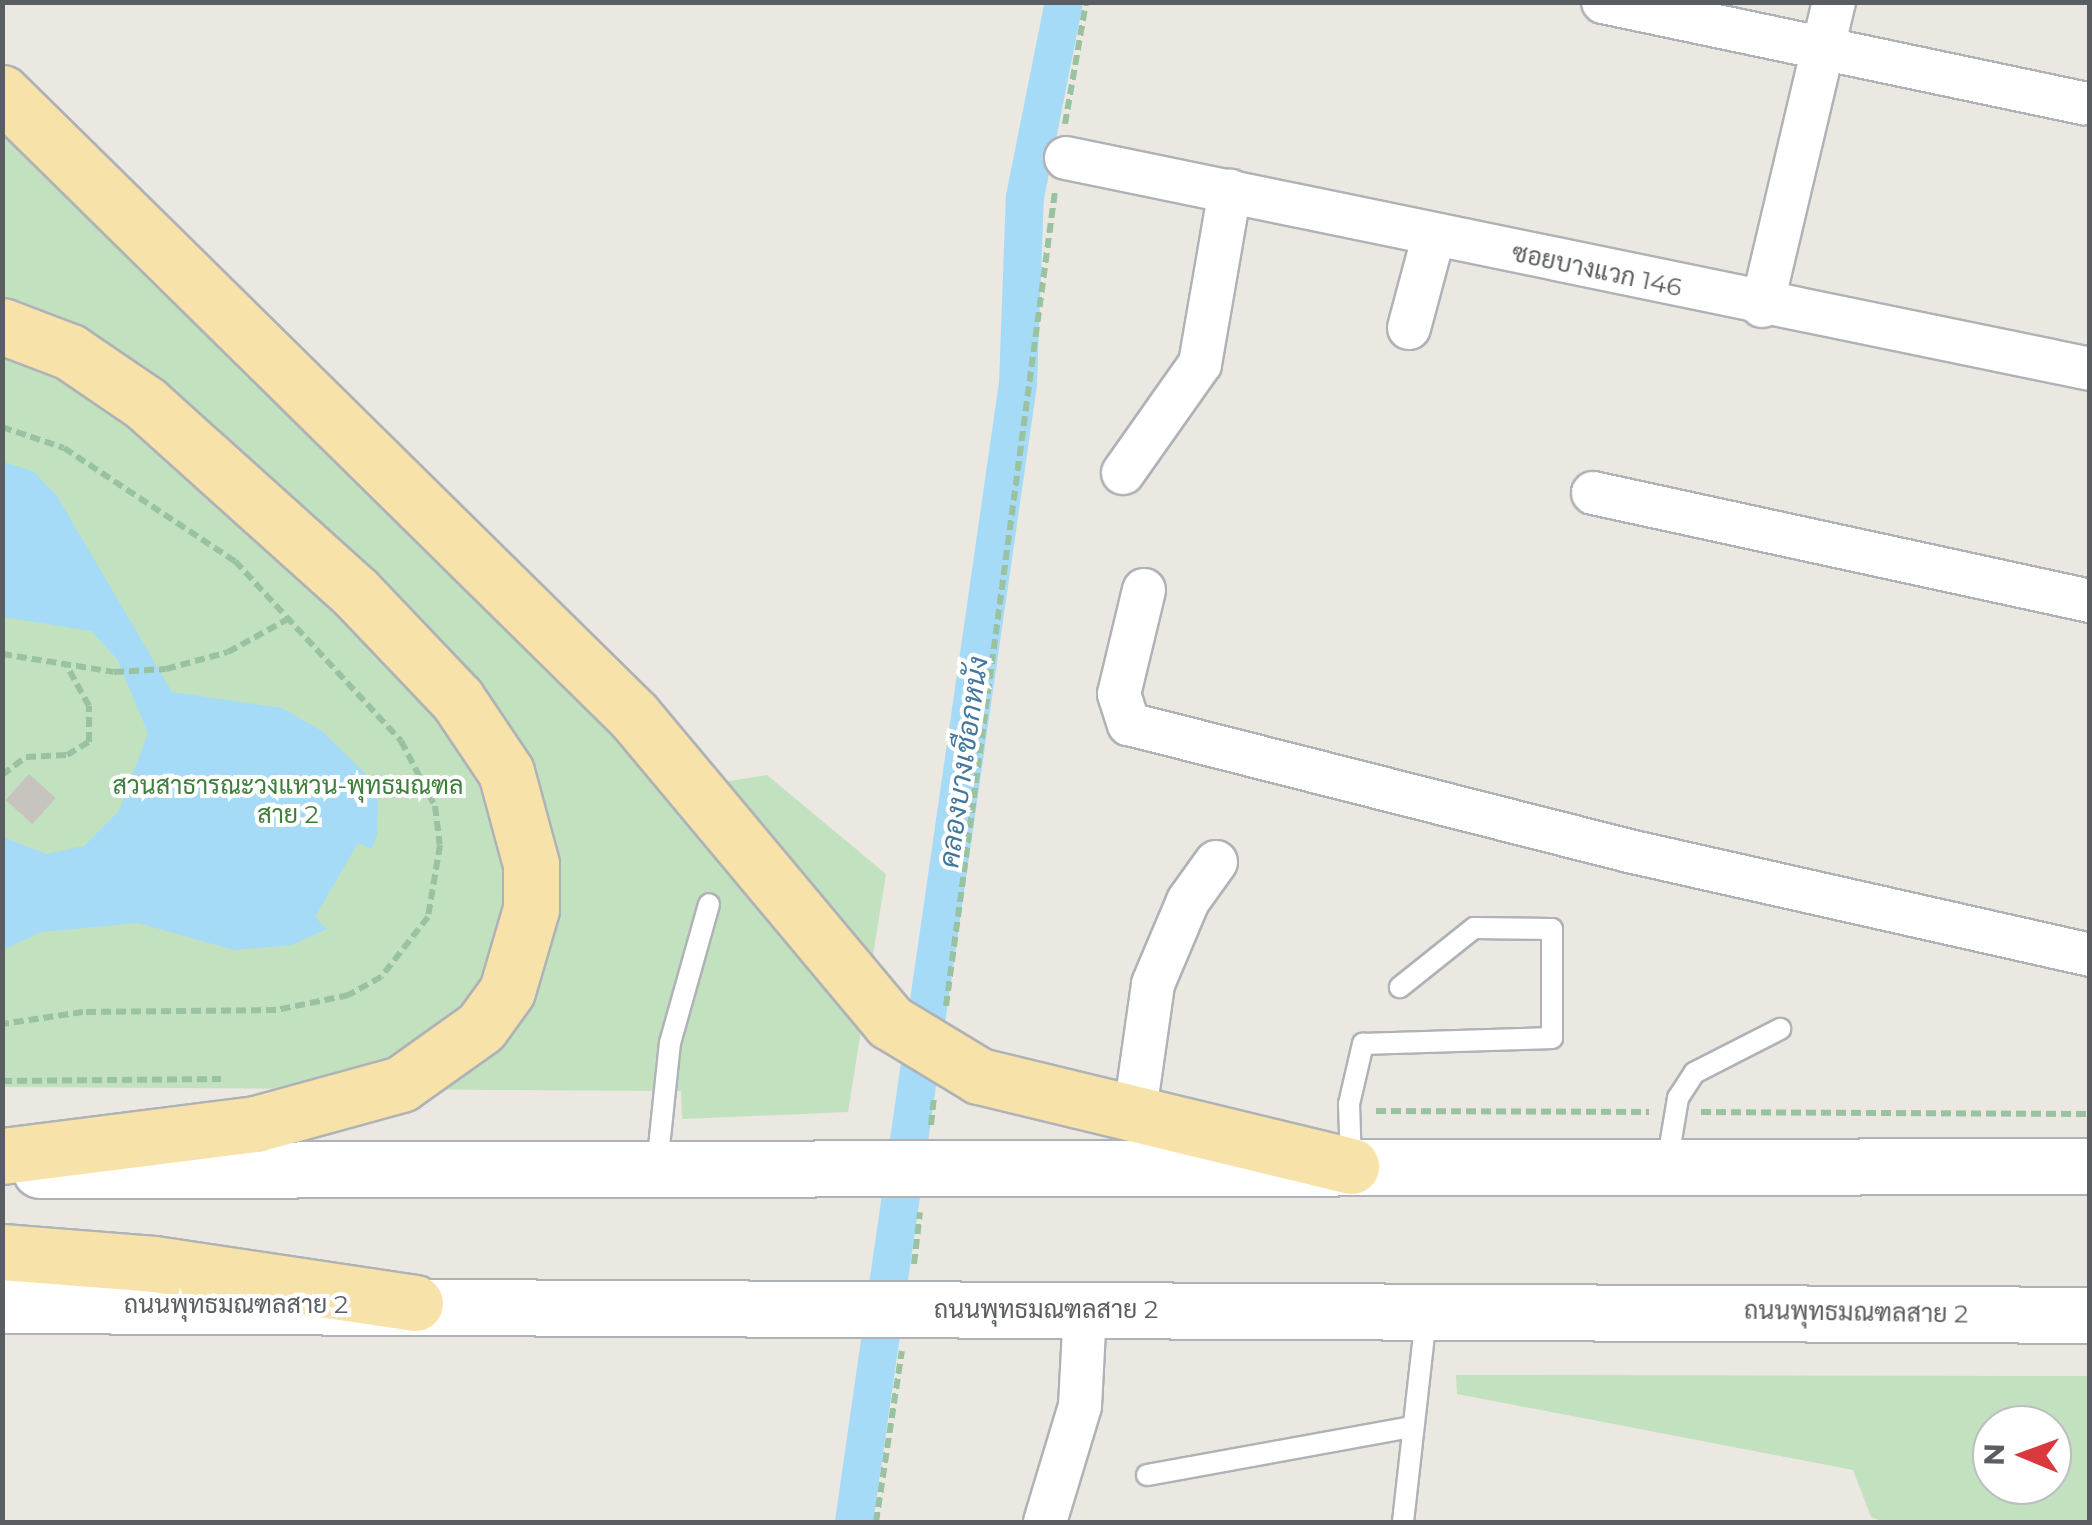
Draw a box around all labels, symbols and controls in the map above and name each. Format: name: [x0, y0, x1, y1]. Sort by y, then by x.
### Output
street label: ซอยบางแวก 146: [1509, 237, 1685, 303]
water label: คลองบางเชือกหนัง: [932, 654, 994, 870]
park label: สวนสาธารณะวงแหวน-พุทธมณฑล สาย 2: [113, 771, 463, 830]
street label: ถนนพุทธมณฑลสาย 2: [124, 1289, 348, 1319]
street label: ถนนพุทธมณฑลสาย 2: [934, 1294, 1158, 1324]
street label: ถนนพุทธมณฑลสาย 2: [1744, 1295, 1968, 1329]
north arrow: [1972, 1405, 2072, 1505]
text: N: [1977, 1443, 2011, 1466]

